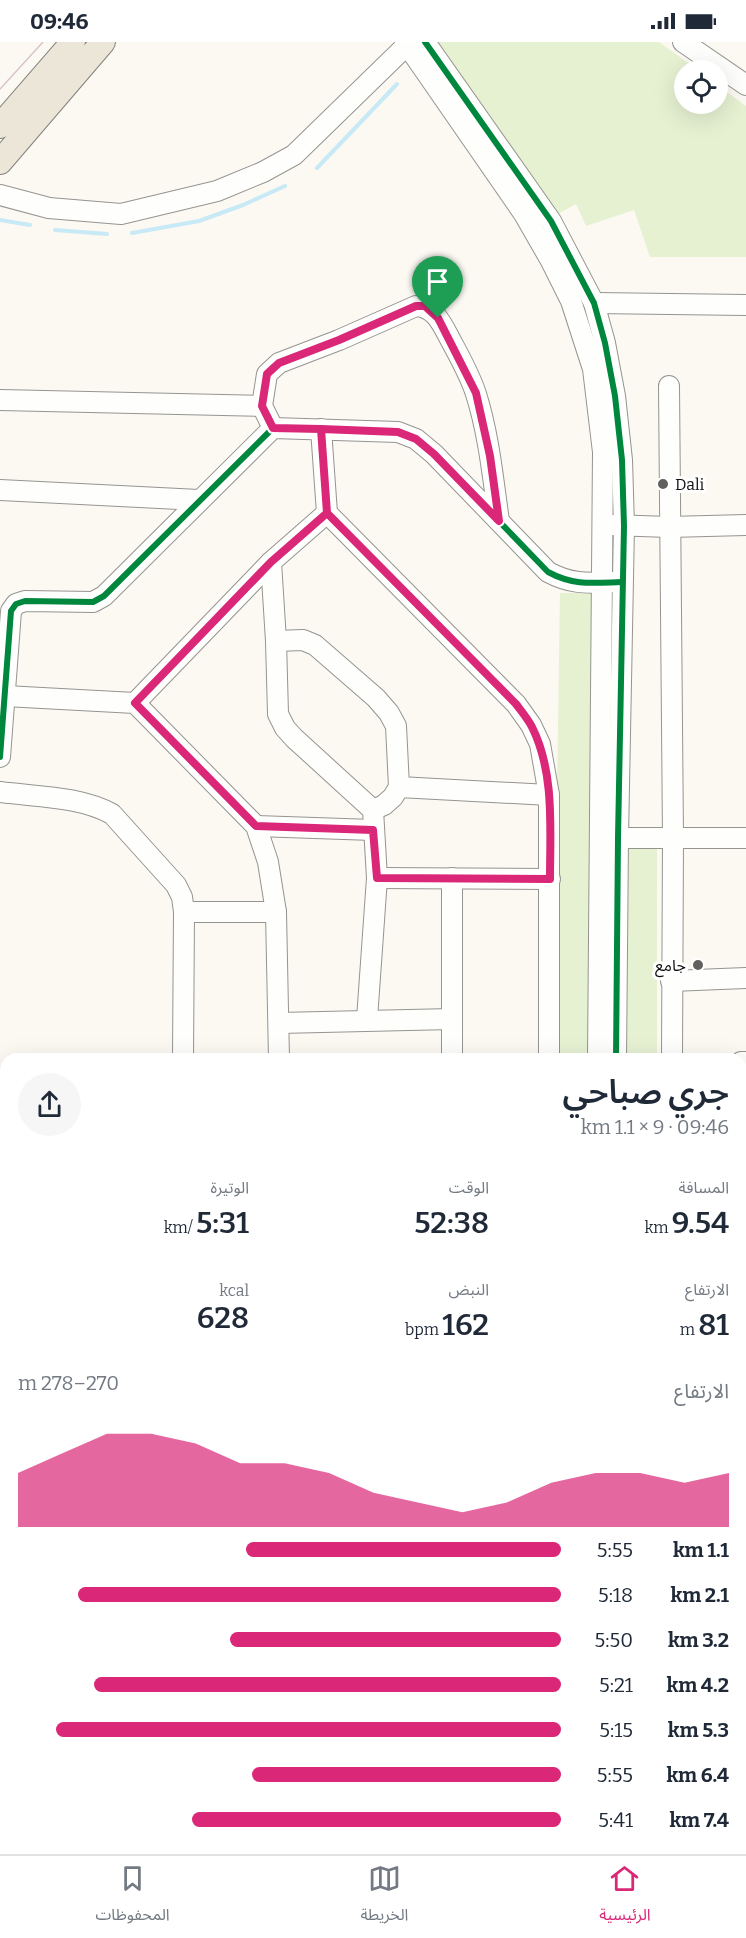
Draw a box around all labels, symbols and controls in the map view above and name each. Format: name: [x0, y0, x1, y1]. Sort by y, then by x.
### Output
text: 09:46: [30, 8, 89, 35]
map controls: [674, 60, 728, 114]
button: locate: [674, 60, 728, 114]
pin: [412, 256, 463, 318]
icon: arrive: [421, 265, 454, 298]
place label: Dali: [675, 475, 705, 494]
marker: Dali: [656, 477, 670, 491]
place label: جامع: [655, 956, 686, 978]
marker: جامع: [691, 958, 705, 972]
text: جري صباحي: [563, 1072, 729, 1112]
button: share: [18, 1073, 81, 1136]
text: 09:46 · 9 × 1.1 km: [581, 1115, 729, 1139]
text: الوتيرة: [211, 1178, 249, 1197]
text: الوقت: [449, 1178, 489, 1197]
text: المسافة: [679, 1178, 729, 1197]
text: 5:31: [196, 1205, 249, 1241]
text: 52:38: [414, 1205, 489, 1241]
text: 9.54: [672, 1205, 729, 1241]
text: /km: [164, 1218, 196, 1237]
text: km: [645, 1218, 672, 1237]
text: النبض: [448, 1280, 489, 1299]
text: الارتفاع: [685, 1280, 729, 1299]
text: kcal: [219, 1281, 249, 1300]
text: 628: [197, 1300, 249, 1336]
text: 162: [442, 1307, 489, 1343]
text: 81: [698, 1307, 729, 1343]
text: bpm: [405, 1320, 442, 1339]
text: m: [680, 1320, 698, 1339]
text: 270–278 m: [18, 1371, 119, 1395]
text: الارتفاع: [674, 1379, 729, 1403]
text: 5:55: [597, 1538, 633, 1562]
text: 1.1 km: [673, 1538, 729, 1562]
text: 5:18: [598, 1583, 633, 1607]
text: 2.1 km: [671, 1583, 729, 1607]
text: 5:50: [595, 1628, 633, 1652]
text: 3.2 km: [668, 1628, 729, 1652]
text: 5:21: [599, 1673, 633, 1697]
text: 4.2 km: [667, 1673, 729, 1697]
text: 5:15: [599, 1718, 633, 1742]
text: 5.3 km: [668, 1718, 729, 1742]
text: 5:55: [597, 1763, 633, 1787]
text: 6.4 km: [666, 1763, 729, 1787]
text: 5:41: [598, 1808, 633, 1832]
text: 7.4 km: [669, 1808, 729, 1832]
tab: المحفوظات: [95, 1862, 170, 1932]
tab: الخريطة: [360, 1862, 408, 1932]
tab: الرئيسية: [599, 1862, 651, 1932]

